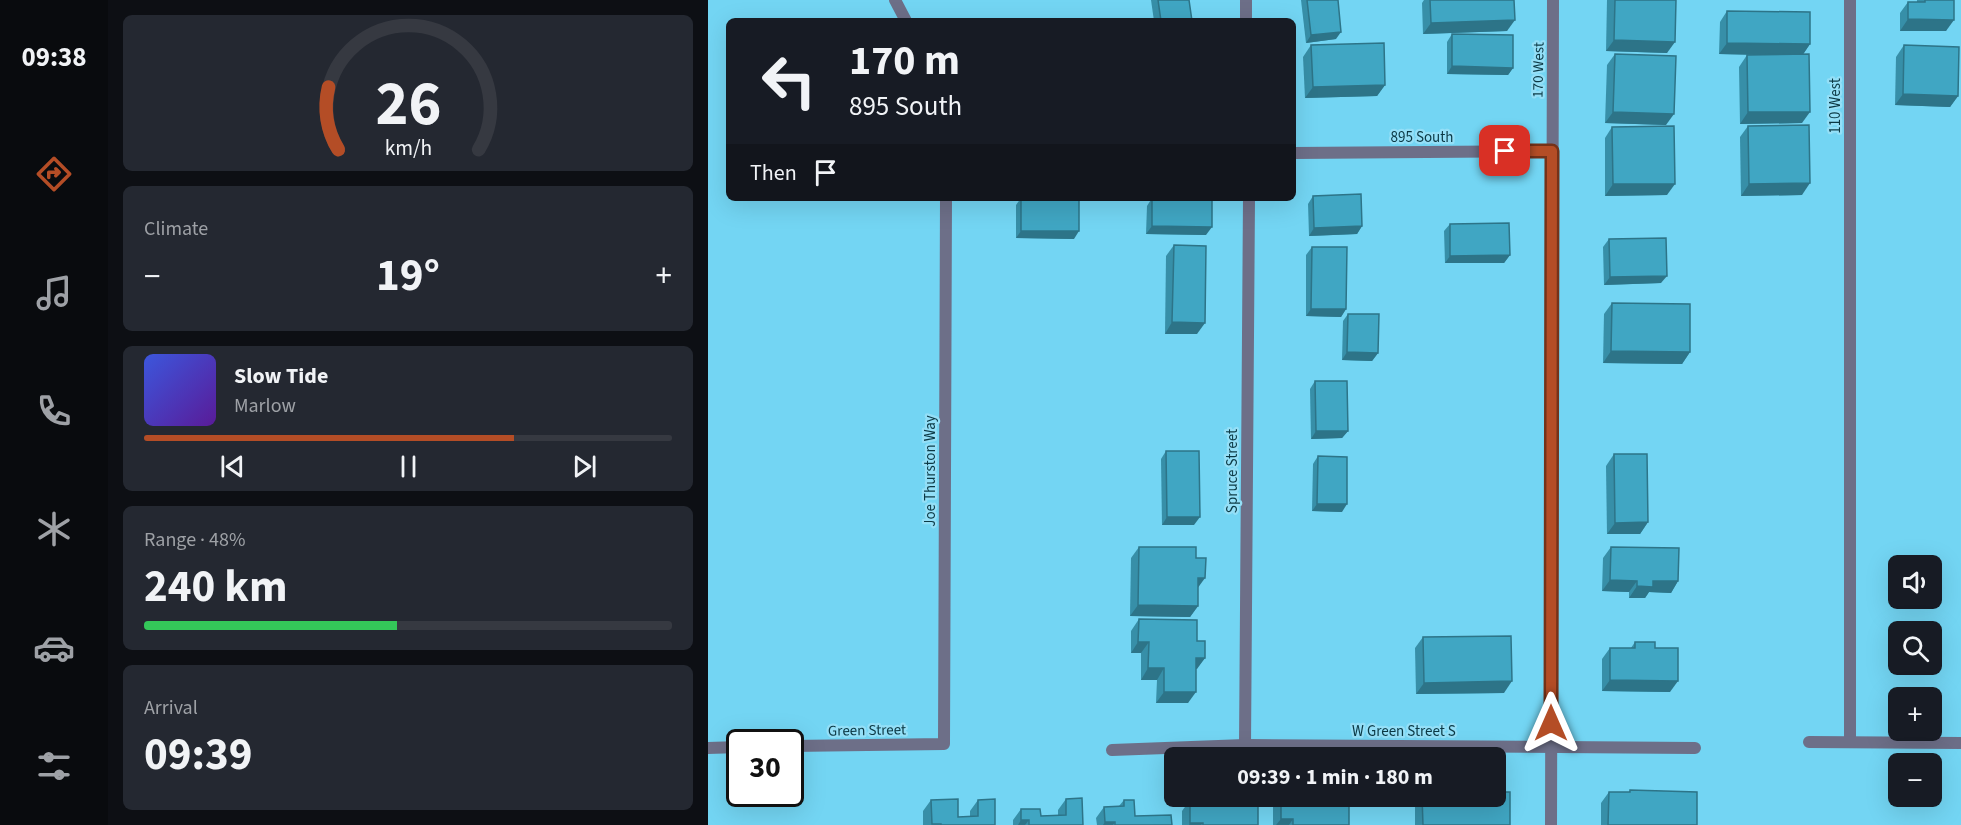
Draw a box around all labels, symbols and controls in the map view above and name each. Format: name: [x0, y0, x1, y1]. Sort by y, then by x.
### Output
text: 170 m: [849, 31, 960, 91]
text: 09:38: [21, 38, 87, 77]
icon: left: [750, 42, 828, 120]
street label: 170 West: [1528, 42, 1549, 98]
text: 26: [375, 60, 441, 149]
street label: 110 West: [1825, 78, 1846, 134]
text: 895 South: [849, 87, 962, 126]
pin: [1479, 125, 1530, 176]
street label: 895 South: [1391, 127, 1453, 148]
text: km/h: [384, 133, 432, 164]
icon: arrive: [1488, 134, 1521, 167]
icon: directions: [33, 153, 75, 195]
icon: arrive: [809, 156, 842, 189]
text: Then: [750, 157, 797, 189]
text: Climate: [144, 215, 208, 243]
text: 19°: [376, 244, 440, 308]
text: −: [144, 253, 160, 300]
text: +: [656, 253, 672, 300]
icon: music: [33, 272, 75, 314]
text: Slow Tide: [234, 360, 328, 392]
icon: phone: [33, 390, 75, 432]
text: Marlow: [234, 392, 296, 420]
street label: Joe Thurston Way: [920, 415, 941, 527]
street label: Spruce Street: [1222, 429, 1243, 513]
icon: previous: [216, 450, 249, 483]
icon: pause: [392, 450, 425, 483]
icon: next: [568, 450, 601, 483]
icon: climate: [33, 508, 75, 550]
text: Range · 48%: [144, 526, 245, 554]
text: 240 km: [144, 555, 288, 619]
map controls: [1888, 555, 1942, 807]
button: sound: [1888, 555, 1942, 609]
button: search: [1888, 621, 1942, 675]
icon: car: [33, 627, 75, 669]
button: +: [1888, 687, 1942, 741]
position arrow: [1519, 691, 1583, 755]
text: Arrival: [144, 694, 198, 722]
street label: Green Street: [828, 719, 906, 742]
street label: W Green Street S: [1352, 721, 1456, 742]
text: 09:39: [144, 723, 253, 787]
speed limit sign: 30: [726, 729, 804, 807]
icon: filters: [33, 745, 75, 787]
button: −: [1888, 753, 1942, 807]
text: 09:39 · 1 min · 180 m: [1237, 761, 1433, 793]

